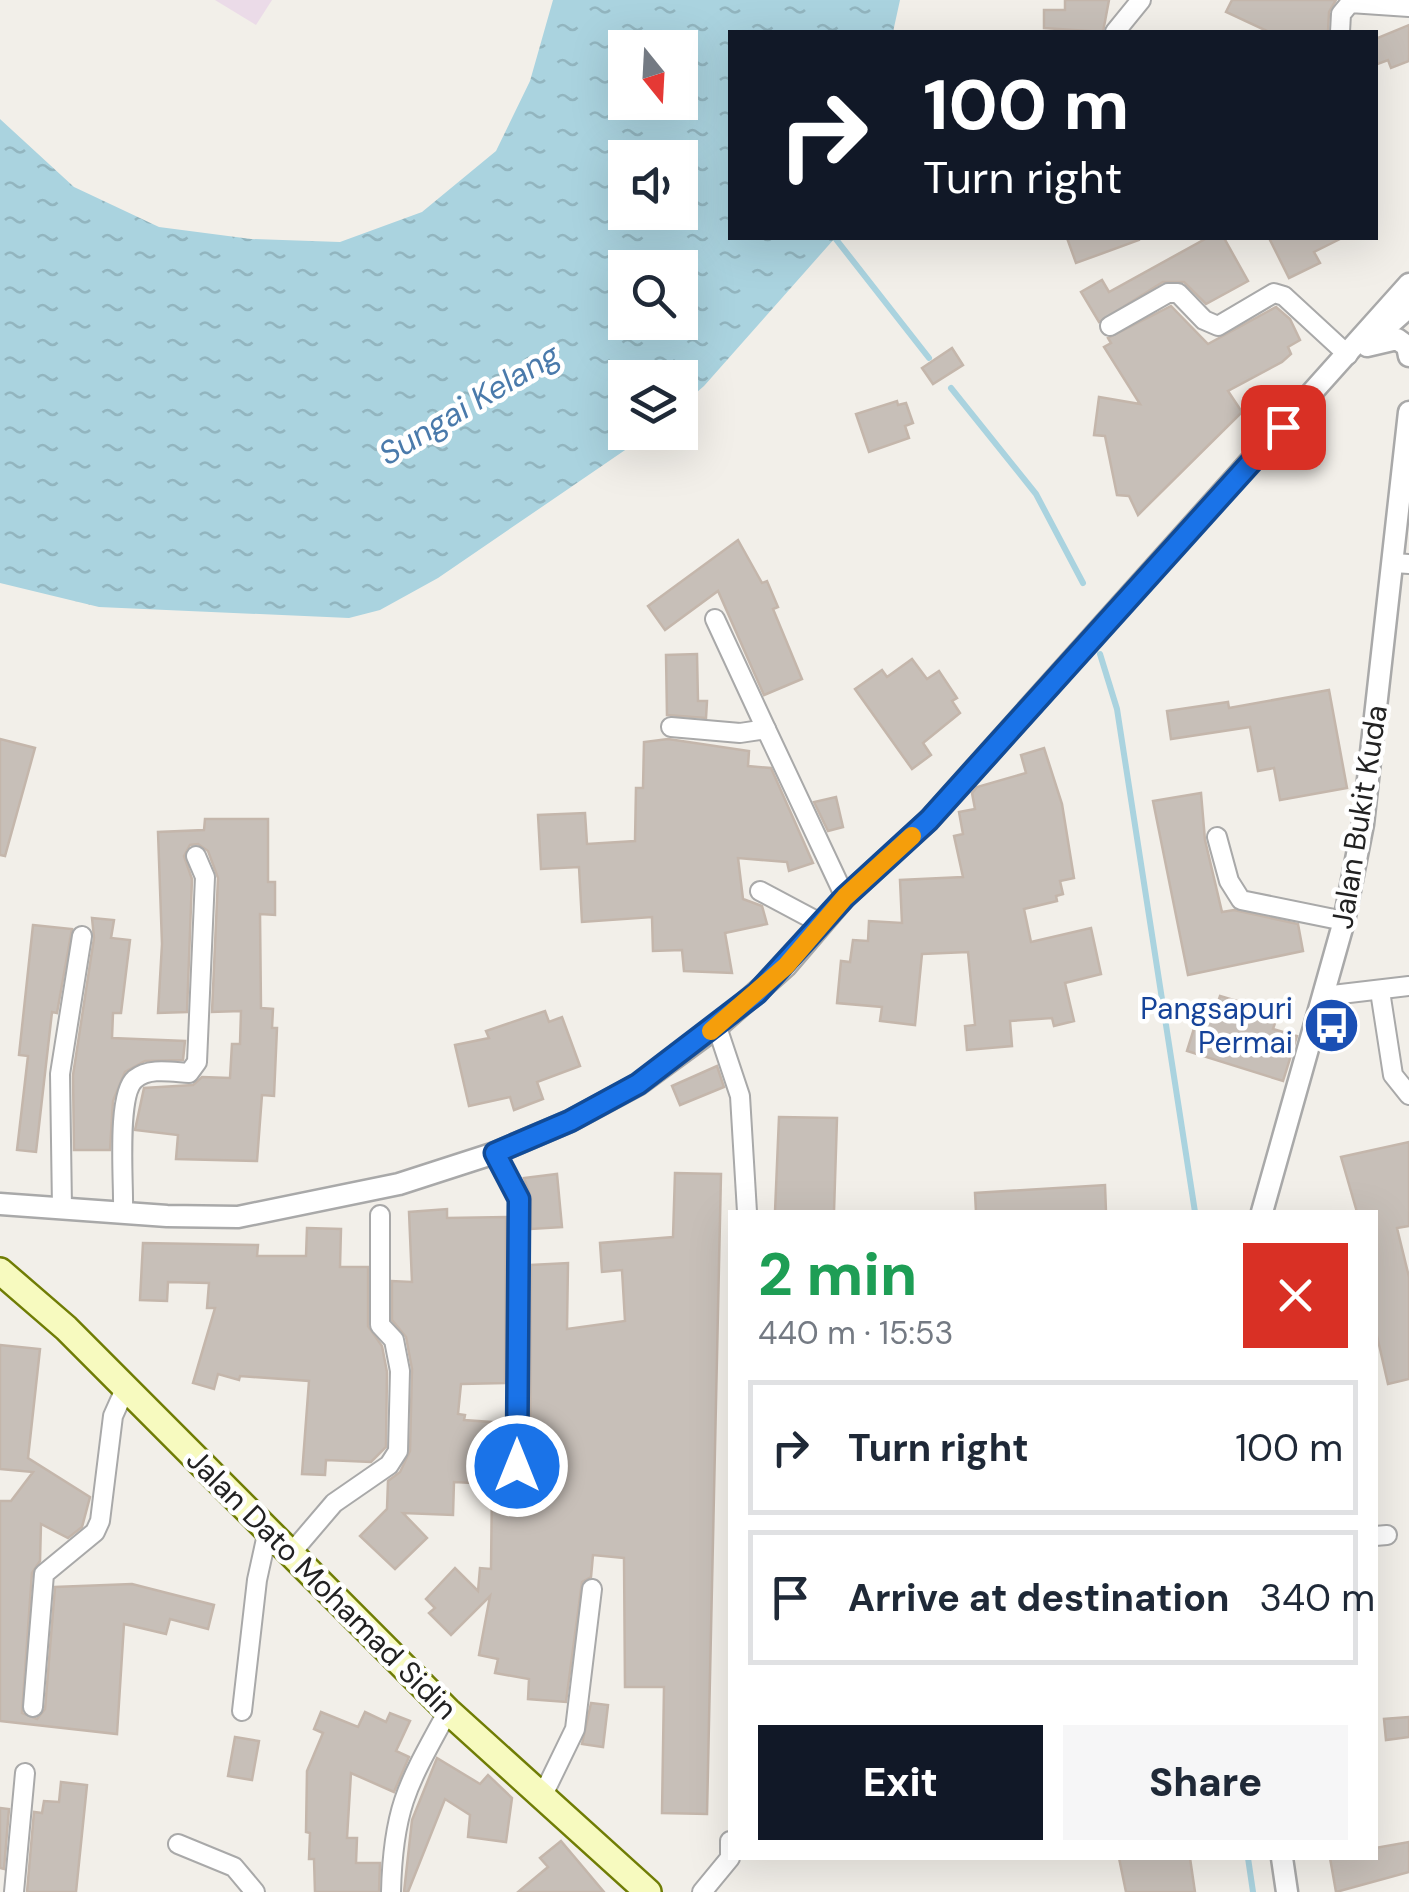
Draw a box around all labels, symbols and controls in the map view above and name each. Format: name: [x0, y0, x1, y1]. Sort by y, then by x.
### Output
north arrow: [608, 30, 698, 120]
map controls: [608, 30, 698, 450]
text: 100 m: [923, 60, 1129, 151]
icon: right: [758, 70, 888, 200]
button: sound: [608, 140, 698, 230]
text: Turn right: [923, 148, 1122, 207]
button: search: [608, 250, 698, 340]
water label: Sungai Kelang: [371, 333, 568, 475]
button: layers: [608, 360, 698, 450]
pin: [1241, 385, 1326, 470]
icon: arrive: [1256, 400, 1311, 455]
street label: Jalan Bukit Kuda: [1322, 702, 1396, 932]
place label: Pangsapuri Permai: [1140, 989, 1293, 1062]
bus stop icon: Pangsapuri Permai: [1302, 995, 1362, 1055]
text: 2 min: [758, 1235, 917, 1314]
button: close: [1243, 1243, 1348, 1348]
text: 440 m · 15:53: [758, 1312, 954, 1354]
position arrow: [465, 1414, 569, 1518]
icon: right: [763, 1420, 818, 1475]
text: Turn right: [848, 1423, 1029, 1473]
text: 100 m: [1235, 1423, 1343, 1473]
street label: Jalan Dato Mohamad Sidin: [178, 1440, 466, 1728]
icon: arrive: [763, 1570, 818, 1625]
text: Arrive at destination: [848, 1573, 1230, 1623]
text: 340 m: [1260, 1573, 1375, 1623]
button: Exit: [758, 1725, 1043, 1840]
button: Share: [1063, 1725, 1348, 1840]

